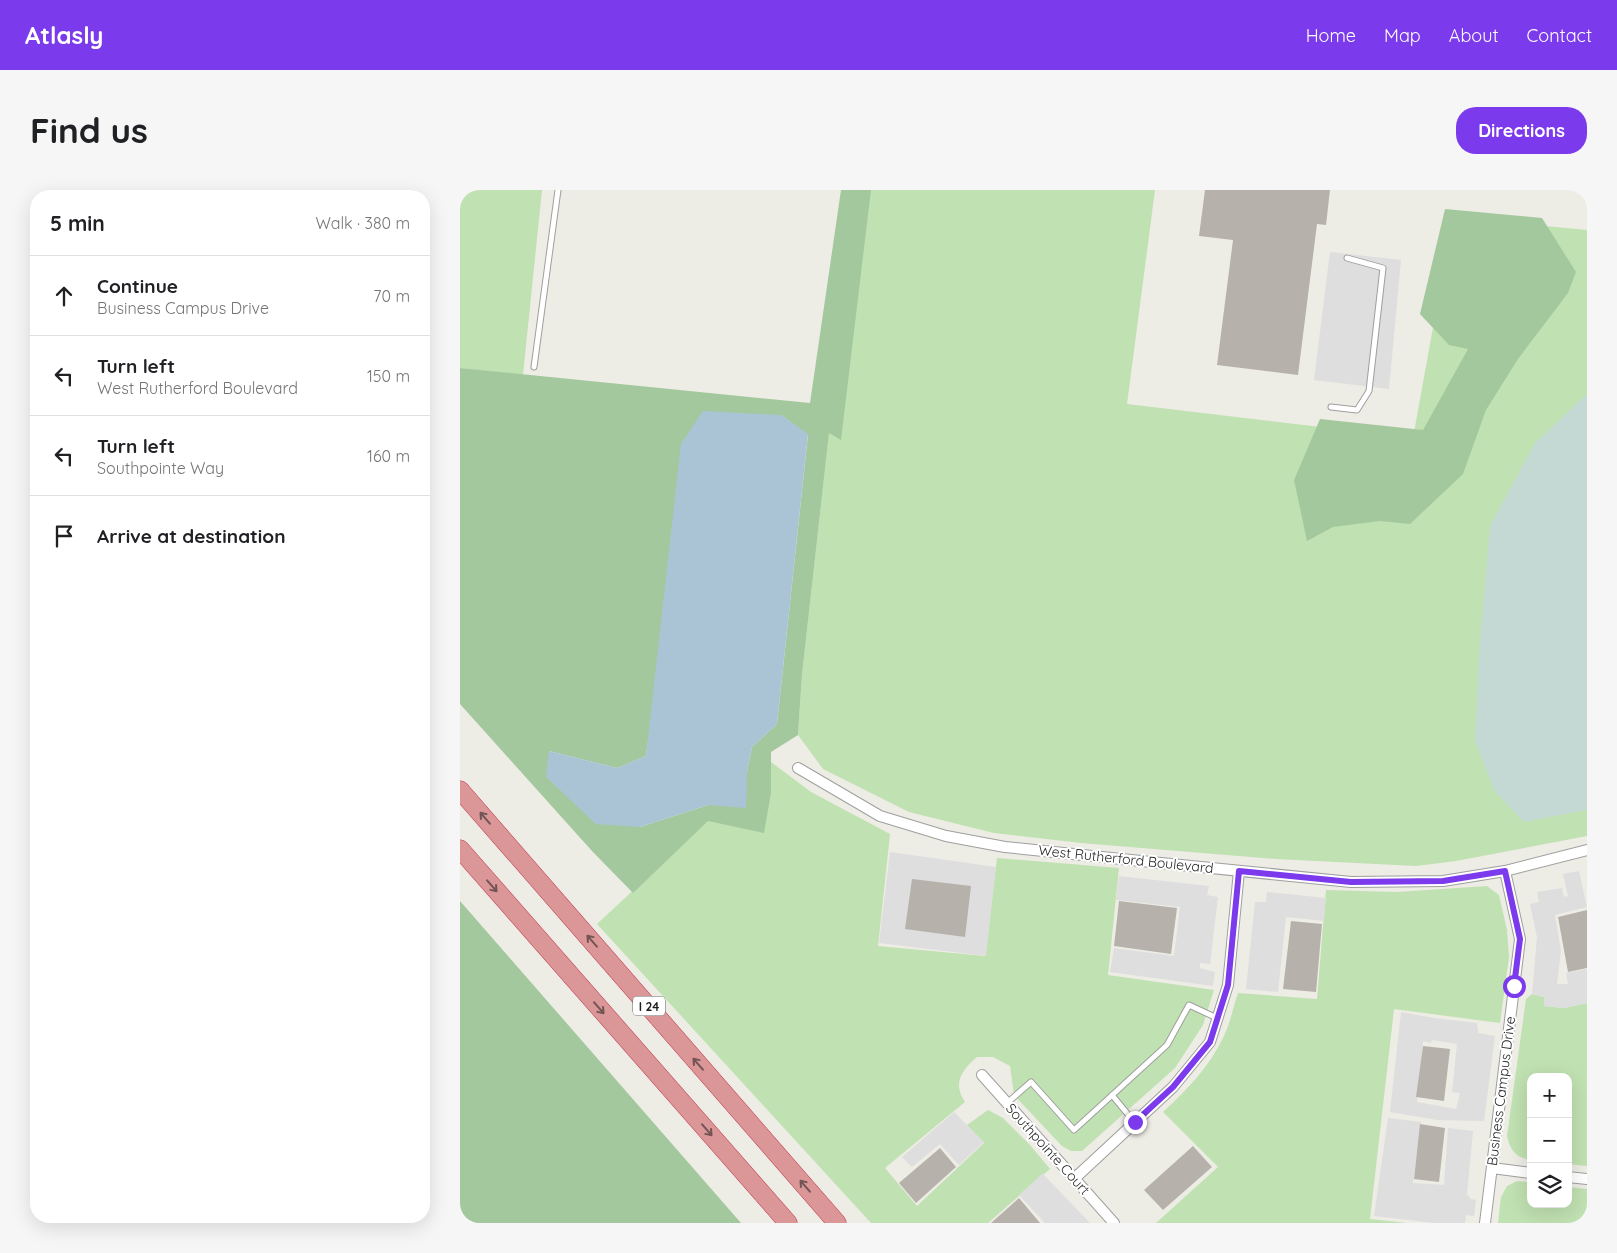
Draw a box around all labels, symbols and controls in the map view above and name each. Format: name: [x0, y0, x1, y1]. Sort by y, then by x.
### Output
text: Atlasly: [25, 20, 103, 50]
text: Home: [1306, 24, 1356, 47]
text: Map: [1384, 24, 1421, 47]
text: About: [1449, 24, 1499, 47]
text: Contact: [1527, 24, 1592, 47]
button: Directions: [1456, 107, 1587, 154]
text: Find us: [30, 108, 148, 152]
text: 5 min: [50, 210, 105, 236]
text: Walk · 380 m: [315, 213, 410, 233]
text: Continue: [97, 274, 178, 298]
icon: ahead: [50, 282, 78, 310]
text: 70 m: [373, 286, 410, 306]
text: Business Campus Drive: [97, 298, 269, 318]
text: Turn left: [97, 354, 175, 378]
icon: left: [50, 362, 78, 390]
text: 150 m: [367, 366, 410, 386]
text: West Rutherford Boulevard: [97, 378, 298, 398]
text: Turn left: [97, 434, 175, 458]
icon: left: [50, 442, 78, 470]
text: 160 m: [367, 446, 410, 466]
text: Southpointe Way: [97, 458, 224, 478]
icon: arrive: [50, 522, 78, 550]
text: Arrive at destination: [97, 524, 286, 548]
one-way arrow: [479, 812, 491, 825]
street label: West Rutherford Boulevard: [1038, 841, 1214, 877]
one-way arrow: [486, 879, 497, 892]
one-way arrow: [586, 935, 597, 948]
route start: [1503, 975, 1526, 998]
road number: I 24: [633, 996, 665, 1016]
one-way arrow: [594, 1002, 605, 1015]
street label: Business Campus Drive: [1483, 1015, 1519, 1167]
one-way arrow: [693, 1057, 704, 1070]
map controls: [1527, 1073, 1572, 1208]
button: +: [1527, 1073, 1572, 1118]
street label: Southpointe Court: [1002, 1099, 1094, 1199]
route end: [1124, 1111, 1147, 1134]
button: −: [1527, 1118, 1572, 1163]
one-way arrow: [701, 1124, 712, 1137]
button: layers: [1527, 1163, 1572, 1208]
one-way arrow: [799, 1180, 811, 1193]

